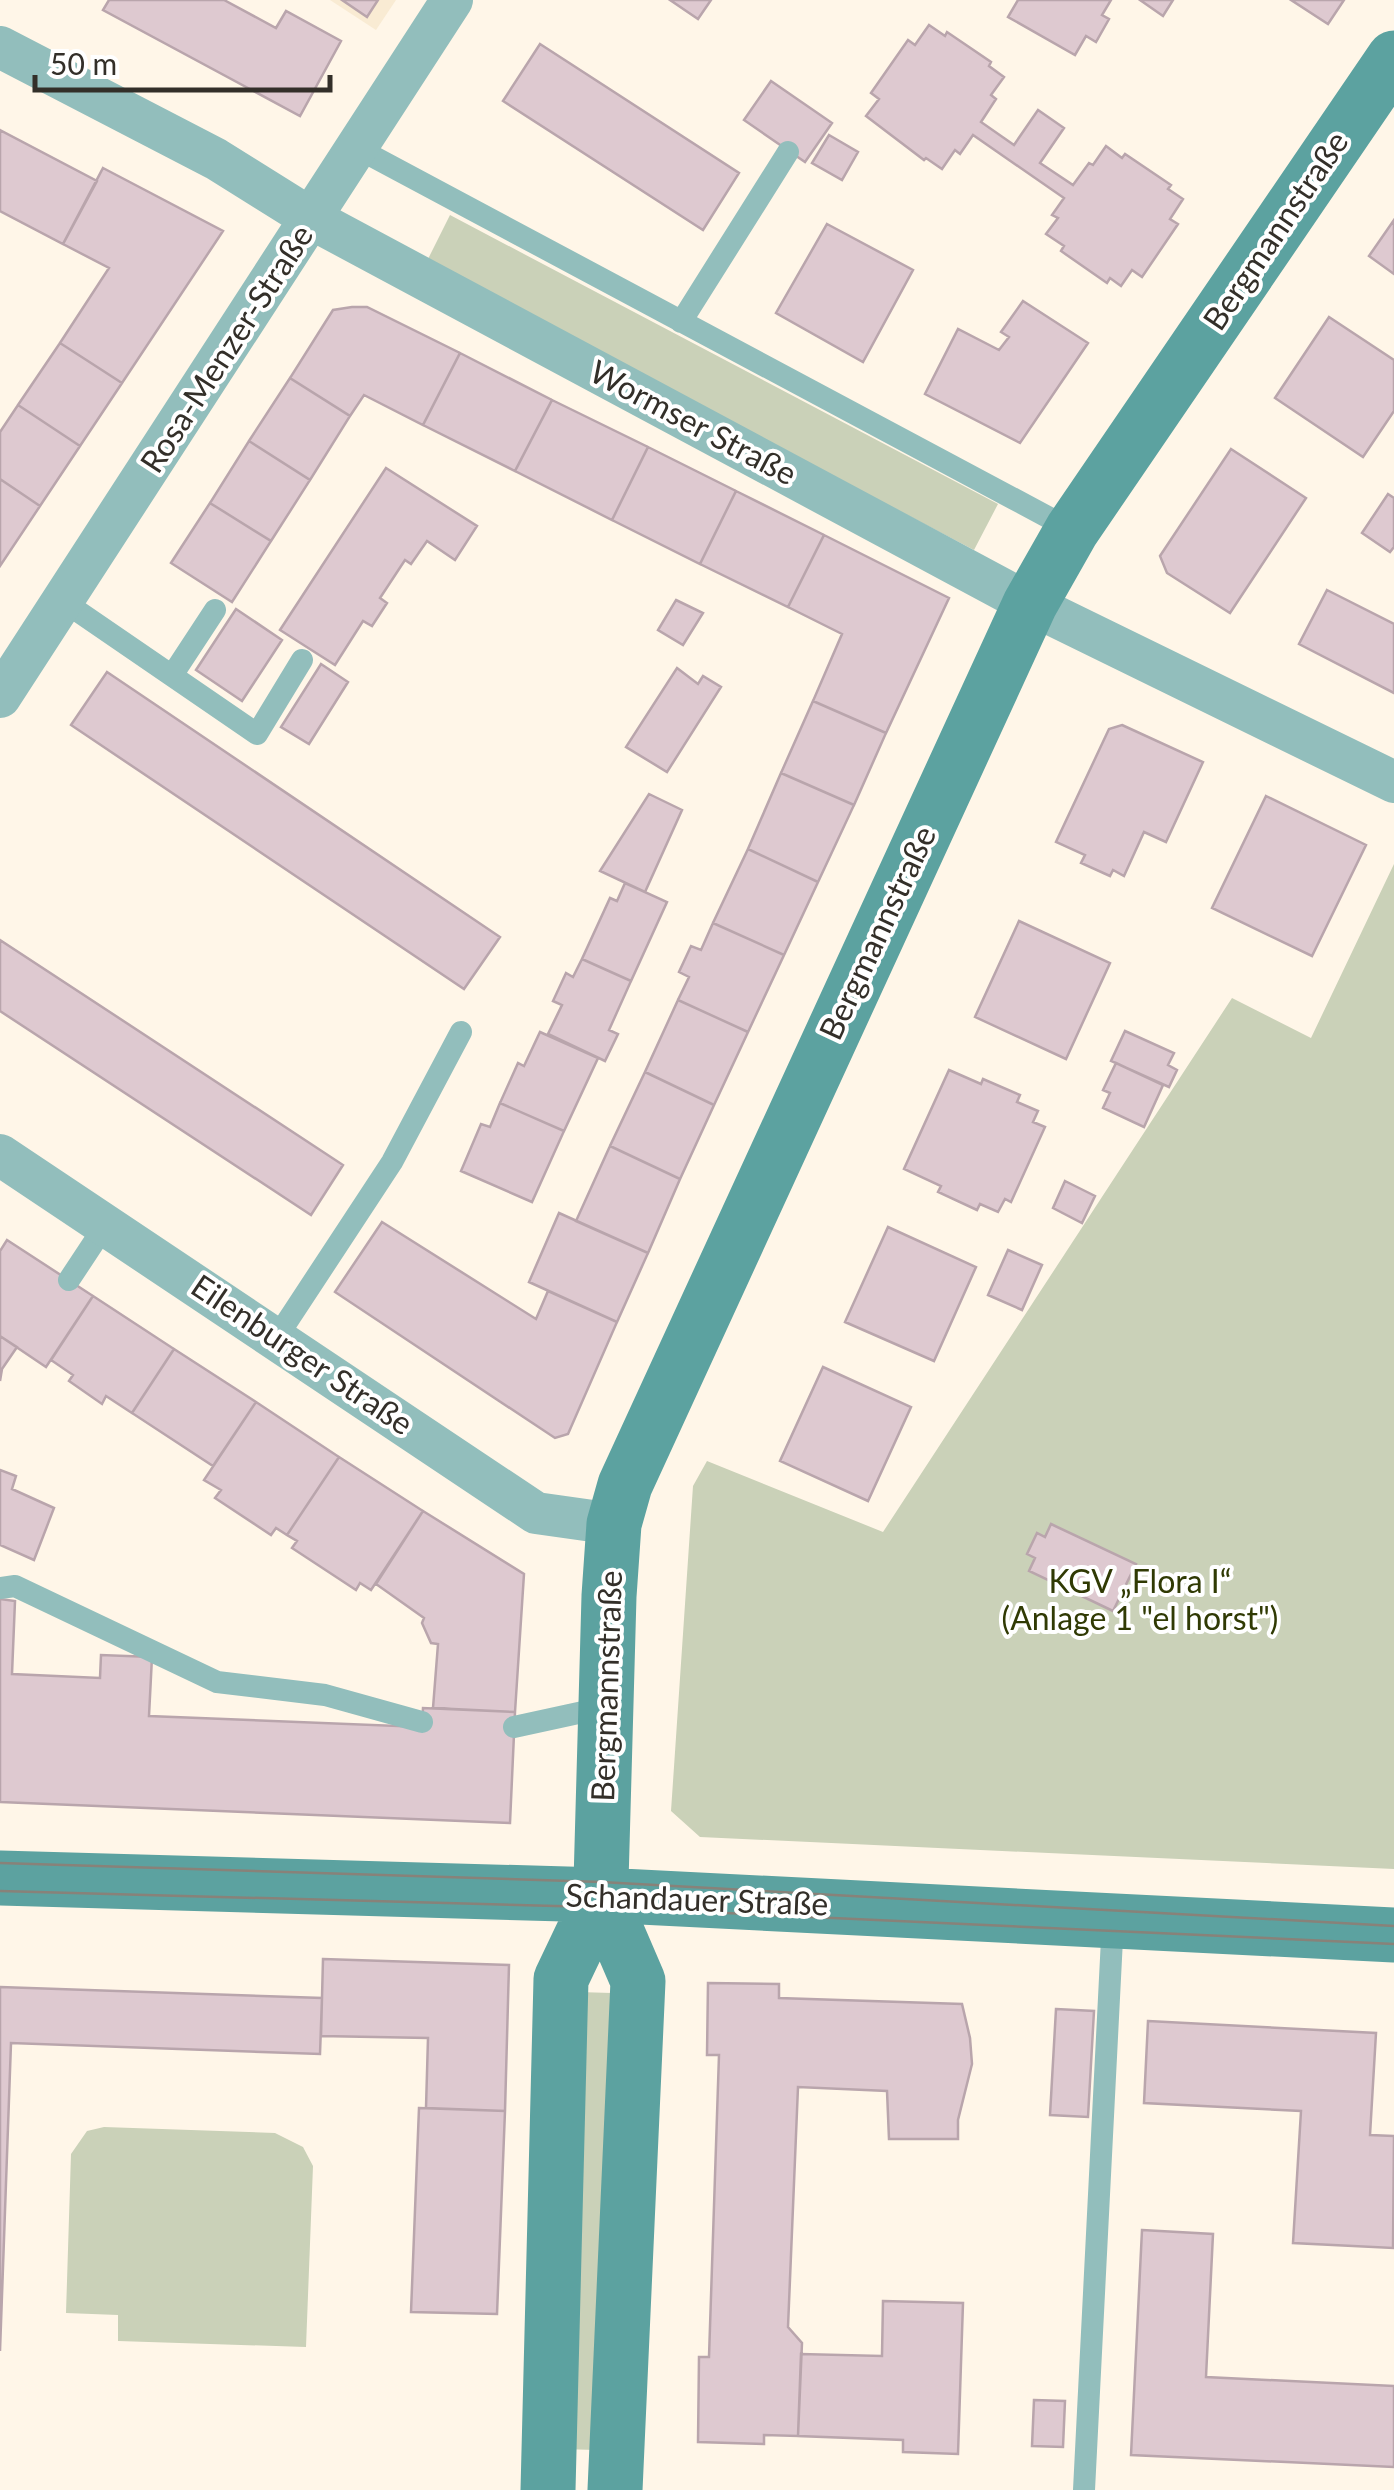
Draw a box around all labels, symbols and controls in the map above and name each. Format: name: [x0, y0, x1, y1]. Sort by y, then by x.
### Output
scale bar: [35, 30, 330, 92]
text: 50 m: [50, 45, 117, 81]
street label: Bergmannstraße: [1194, 123, 1356, 337]
street label: Rosa-Menzer-Straße: [131, 217, 320, 479]
street label: Wormser Straße: [584, 351, 804, 492]
street label: Bergmannstraße: [810, 819, 943, 1045]
street label: Eilenburger Straße: [185, 1265, 421, 1442]
park label: KGV „Flora I“ (Anlage 1 "el horst"): [1002, 1561, 1278, 1637]
street label: Bergmannstraße: [582, 1570, 629, 1802]
street label: Schandauer Straße: [565, 1874, 829, 1923]

